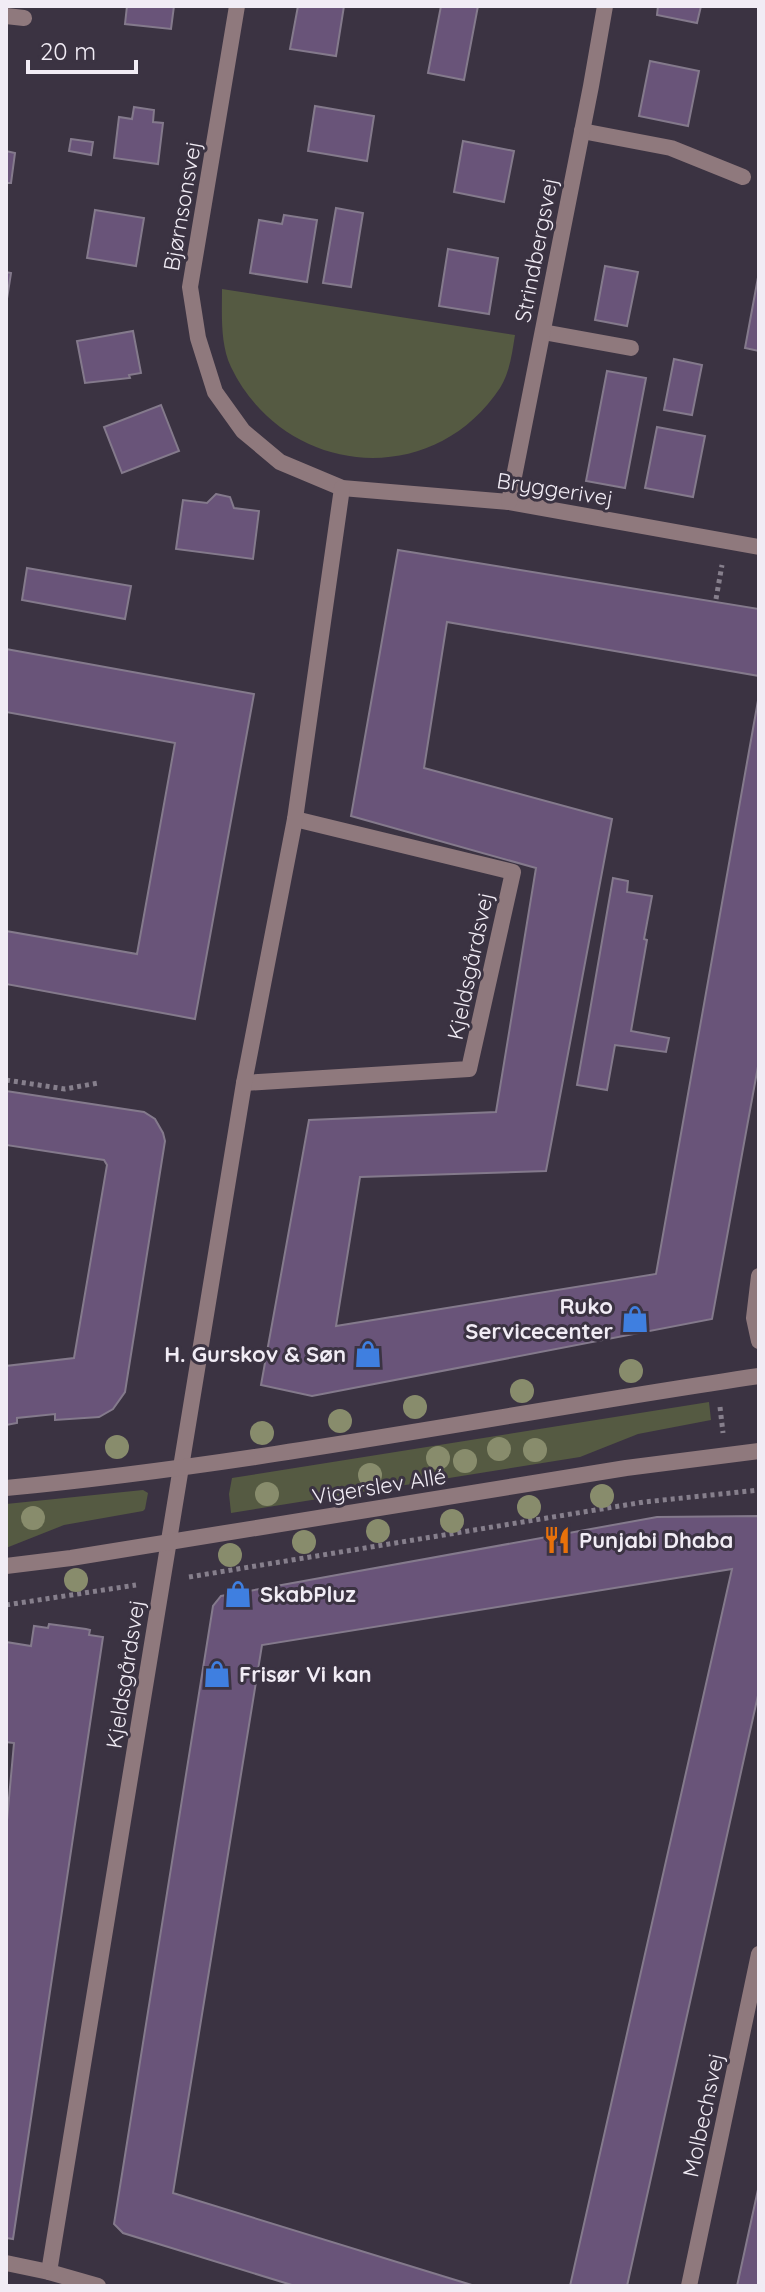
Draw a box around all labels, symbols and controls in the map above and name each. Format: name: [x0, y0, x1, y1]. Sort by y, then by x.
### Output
scale bar: [28, 24, 136, 74]
text: 20 m: [40, 36, 96, 66]
street label: Bjørnsonsvej: [157, 139, 207, 273]
street label: Strindbergsvej: [508, 175, 564, 325]
street label: Bryggerivej: [495, 466, 615, 512]
street label: Kjeldsgårdsvej: [441, 890, 499, 1042]
place label: Ruko Servicecenter: [465, 1292, 613, 1345]
shop icon: Ruko Servicecenter: [620, 1304, 650, 1334]
shop icon: H. Gurskov & Søn: [353, 1339, 383, 1369]
place label: H. Gurskov & Søn: [164, 1340, 346, 1368]
street label: Vigerslev Allé: [310, 1462, 448, 1510]
restaurant icon: Punjabi Dhaba: [542, 1525, 572, 1555]
place label: Punjabi Dhaba: [579, 1526, 733, 1554]
shop icon: SkabPluz: [223, 1579, 253, 1609]
place label: SkabPluz: [260, 1580, 356, 1608]
street label: Kjeldsgårdsvej: [99, 1598, 151, 1750]
shop icon: Frisør Vi kan: [202, 1659, 232, 1689]
place label: Frisør Vi kan: [239, 1660, 372, 1688]
street label: Molbechsvej: [676, 2050, 730, 2180]

